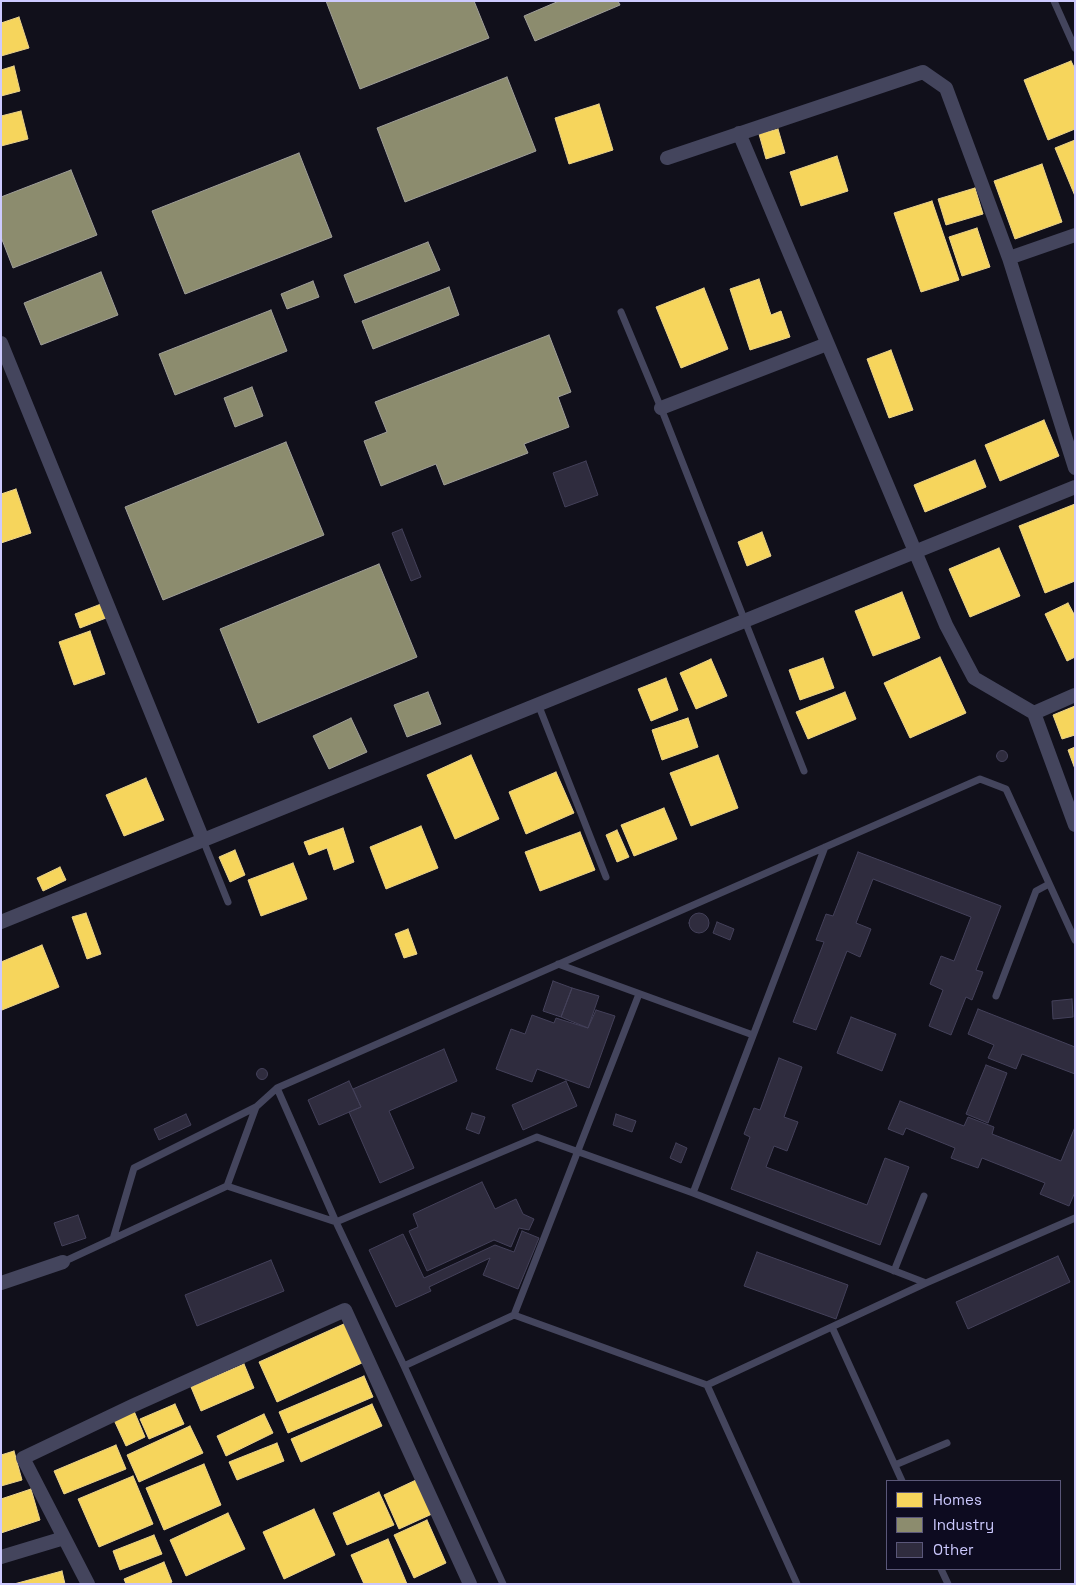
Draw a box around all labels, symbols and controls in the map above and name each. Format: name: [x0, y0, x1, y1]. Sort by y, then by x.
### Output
legend: [886, 1480, 1061, 1570]
text: Homes: [933, 1490, 982, 1509]
text: Industry: [933, 1515, 994, 1534]
text: Other: [933, 1540, 974, 1559]

